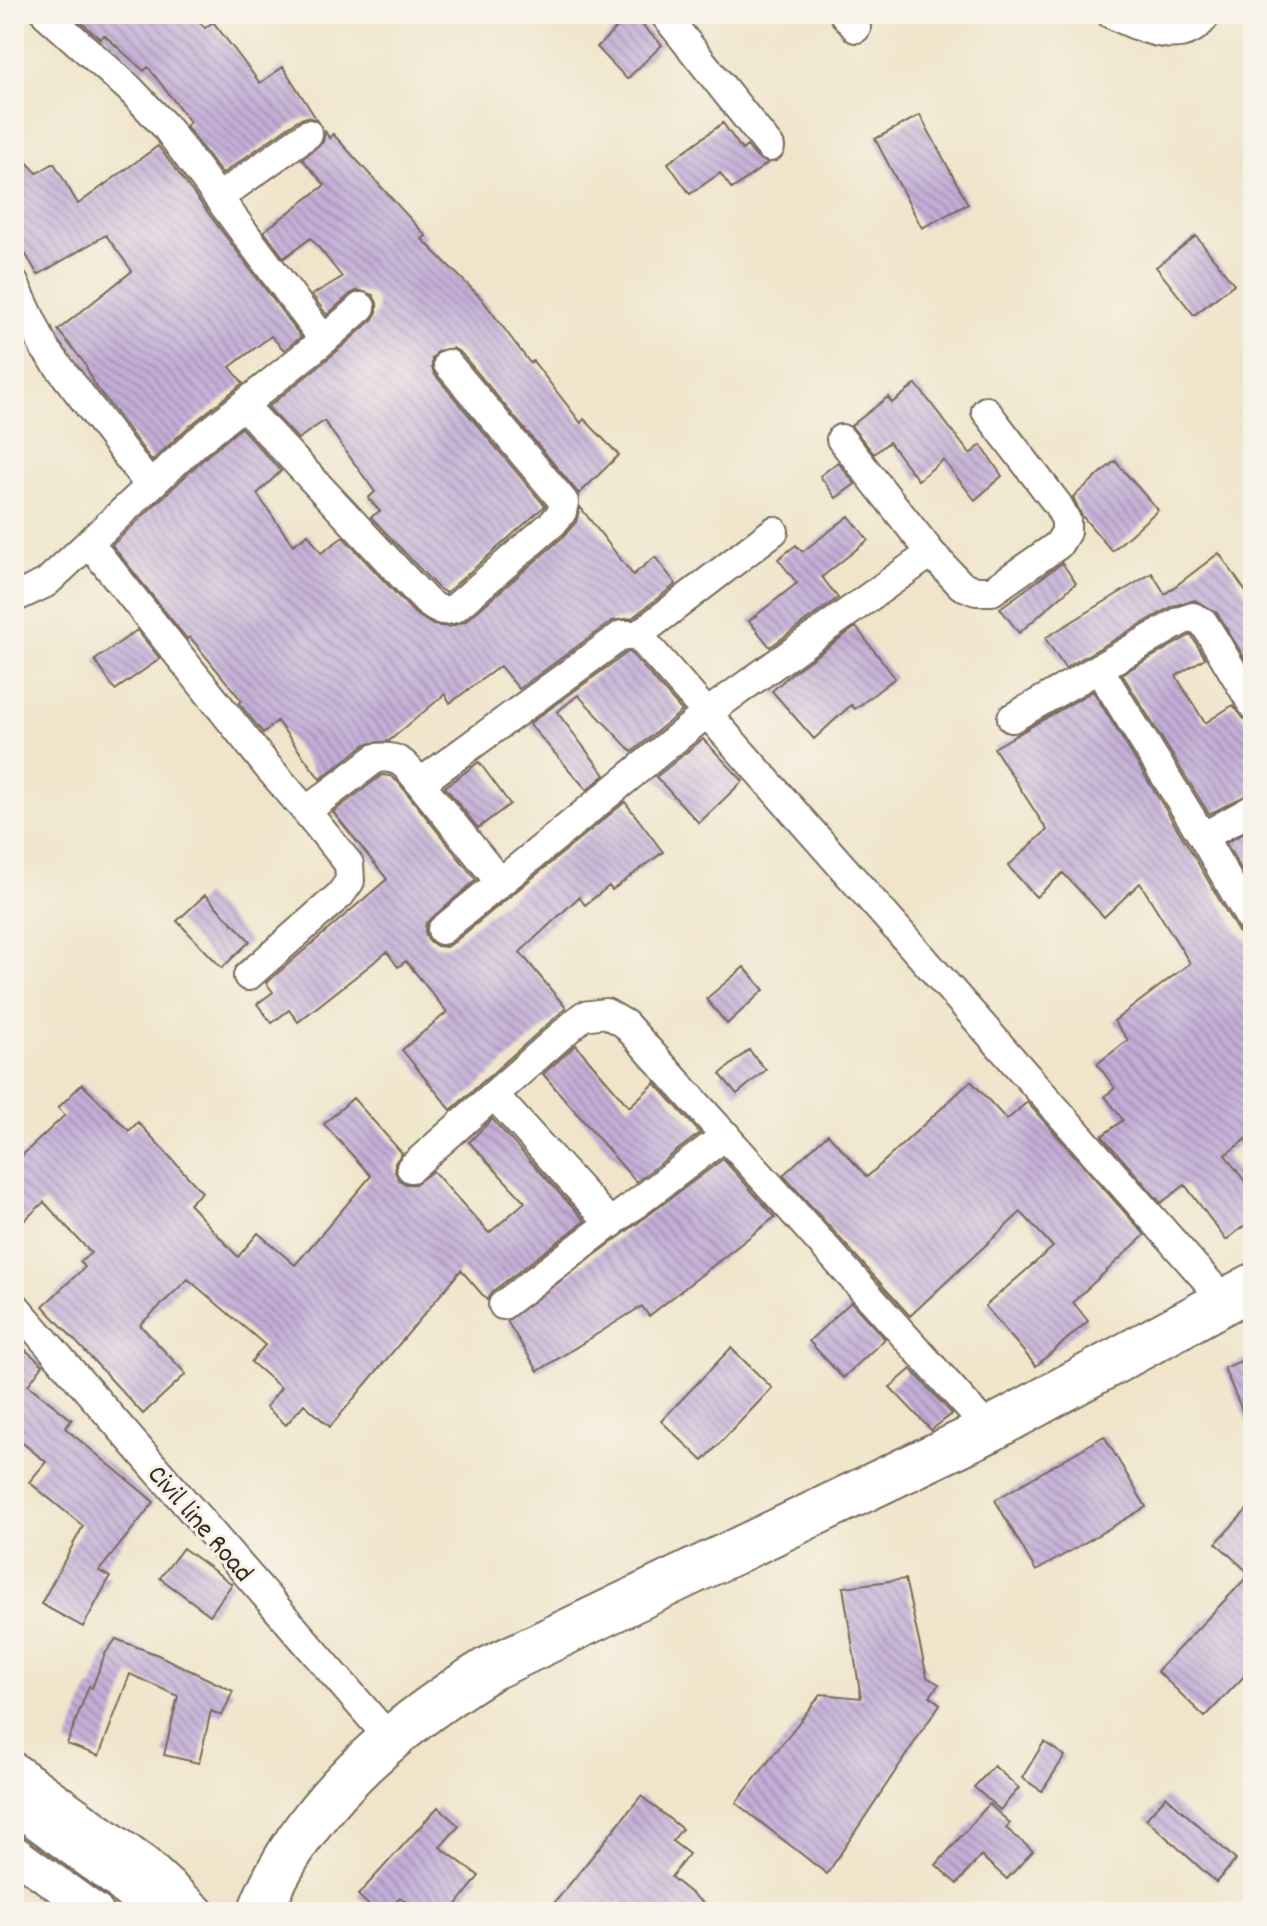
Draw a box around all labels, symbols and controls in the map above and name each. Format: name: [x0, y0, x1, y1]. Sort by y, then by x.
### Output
street label: Civil line Road: [136, 1458, 261, 1593]

